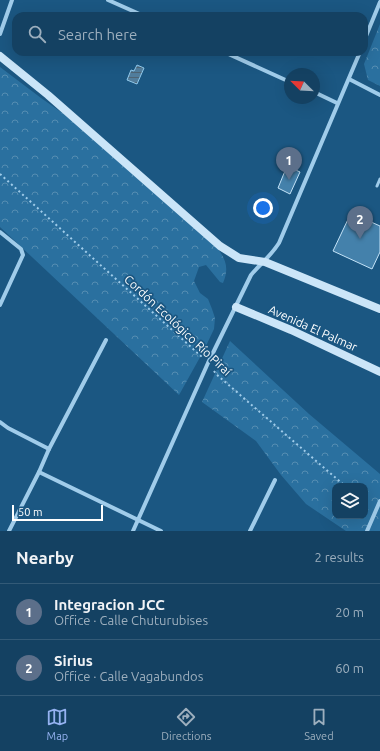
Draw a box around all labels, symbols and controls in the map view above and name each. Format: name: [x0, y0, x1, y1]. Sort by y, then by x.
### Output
search box: [12, 12, 368, 56]
icon: search: [26, 23, 48, 45]
text: Search here: [58, 26, 137, 43]
north arrow: [284, 68, 320, 104]
pin: 1: [276, 147, 302, 180]
your location: [253, 198, 273, 218]
pin: 2: [347, 206, 373, 239]
street label: Cordón Ecológico Río Piraí: [122, 272, 235, 379]
street label: Avenida El Palmar: [267, 303, 360, 354]
map controls: [332, 483, 368, 519]
button: layers: [332, 483, 368, 519]
scale bar: [12, 503, 103, 522]
text: 50 m: [18, 506, 42, 518]
text: Nearby: [16, 548, 74, 567]
text: 2 results: [314, 550, 364, 564]
text: Integracion JCC: [54, 596, 165, 613]
text: 1: [25, 605, 33, 619]
text: 20 m: [335, 605, 364, 619]
text: Office · Calle Chuturubises: [54, 613, 208, 627]
text: Sirius: [54, 652, 93, 669]
text: 2: [25, 661, 33, 675]
text: 60 m: [335, 661, 364, 675]
text: Office · Calle Vagabundos: [54, 669, 203, 683]
tab: Map: [46, 706, 68, 742]
tab: Directions: [161, 706, 212, 742]
tab: Saved: [304, 706, 334, 742]

